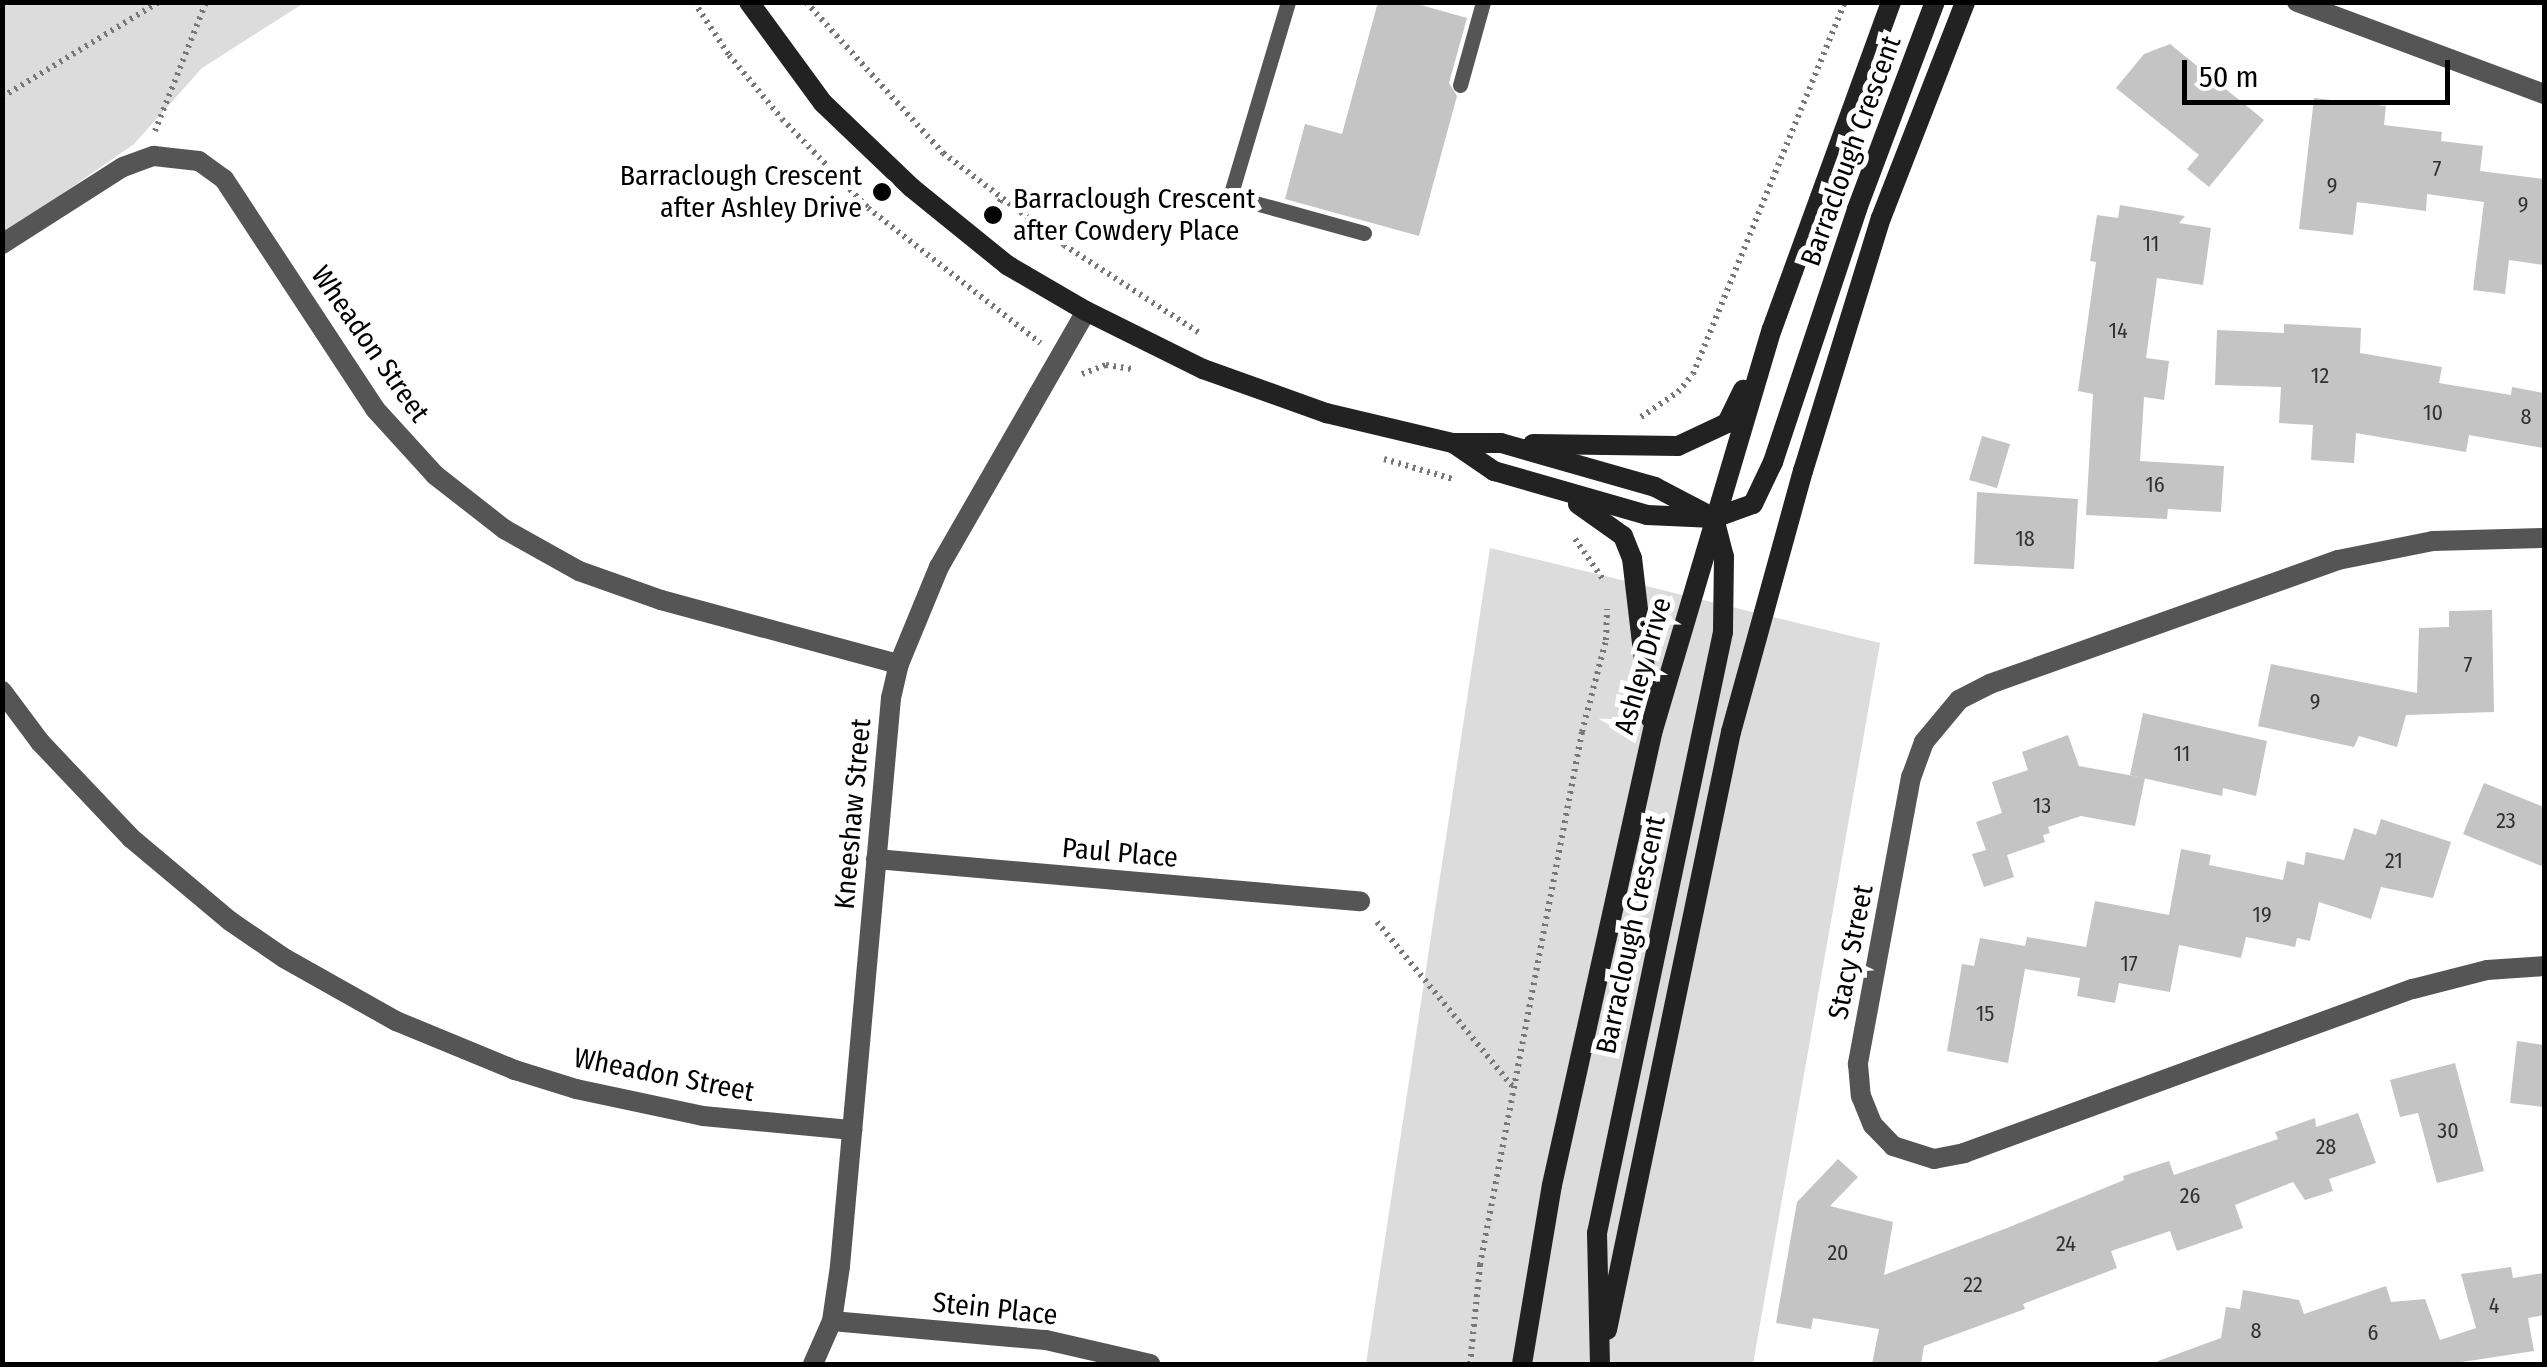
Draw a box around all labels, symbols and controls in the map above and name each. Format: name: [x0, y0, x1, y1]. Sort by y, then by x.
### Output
street label: Barraclough Crescent: [1794, 31, 1908, 271]
scale bar: [2187, 40, 2454, 102]
text: 50 m: [2199, 59, 2259, 95]
house number: 7: [2433, 156, 2441, 182]
place label: Barraclough Crescent after Ashley Drive: [620, 159, 862, 225]
house number: 9: [2327, 173, 2337, 199]
marker: Barraclough Crescent after Ashley Drive: [871, 181, 893, 203]
place label: Barraclough Crescent after Cowdery Place: [1013, 182, 1255, 248]
house number: 9: [2518, 192, 2528, 218]
marker: Barraclough Crescent after Cowdery Place: [982, 204, 1004, 226]
house number: 11: [2143, 231, 2159, 257]
street label: Wheadon Street: [304, 259, 436, 429]
house number: 14: [2108, 318, 2128, 344]
house number: 12: [2311, 363, 2329, 389]
house number: 10: [2423, 400, 2443, 426]
house number: 8: [2521, 404, 2531, 430]
house number: 16: [2145, 472, 2165, 498]
house number: 18: [2015, 526, 2035, 552]
street label: Ashley Drive: [1607, 594, 1679, 738]
house number: 7: [2464, 652, 2472, 678]
house number: 9: [2310, 689, 2320, 715]
street label: Kneeshaw Street: [828, 717, 878, 911]
house number: 11: [2174, 741, 2190, 767]
house number: 13: [2033, 793, 2051, 819]
house number: 23: [2496, 808, 2516, 834]
street label: Barraclough Crescent: [1589, 813, 1673, 1057]
street label: Paul Place: [1061, 831, 1179, 875]
house number: 21: [2385, 848, 2403, 874]
street label: Stacy Street: [1821, 882, 1881, 1022]
house number: 19: [2252, 902, 2272, 928]
house number: 17: [2120, 951, 2138, 977]
house number: 15: [1976, 1001, 1994, 1027]
street label: Wheadon Street: [571, 1041, 757, 1109]
house number: 30: [2437, 1118, 2459, 1144]
house number: 28: [2316, 1134, 2336, 1160]
house number: 26: [2180, 1183, 2200, 1209]
house number: 24: [2056, 1231, 2076, 1257]
house number: 20: [1827, 1240, 1849, 1266]
house number: 22: [1963, 1272, 1983, 1298]
street label: Stein Place: [931, 1286, 1059, 1332]
house number: 4: [2489, 1293, 2499, 1319]
house number: 8: [2251, 1318, 2261, 1344]
house number: 6: [2368, 1320, 2378, 1346]

